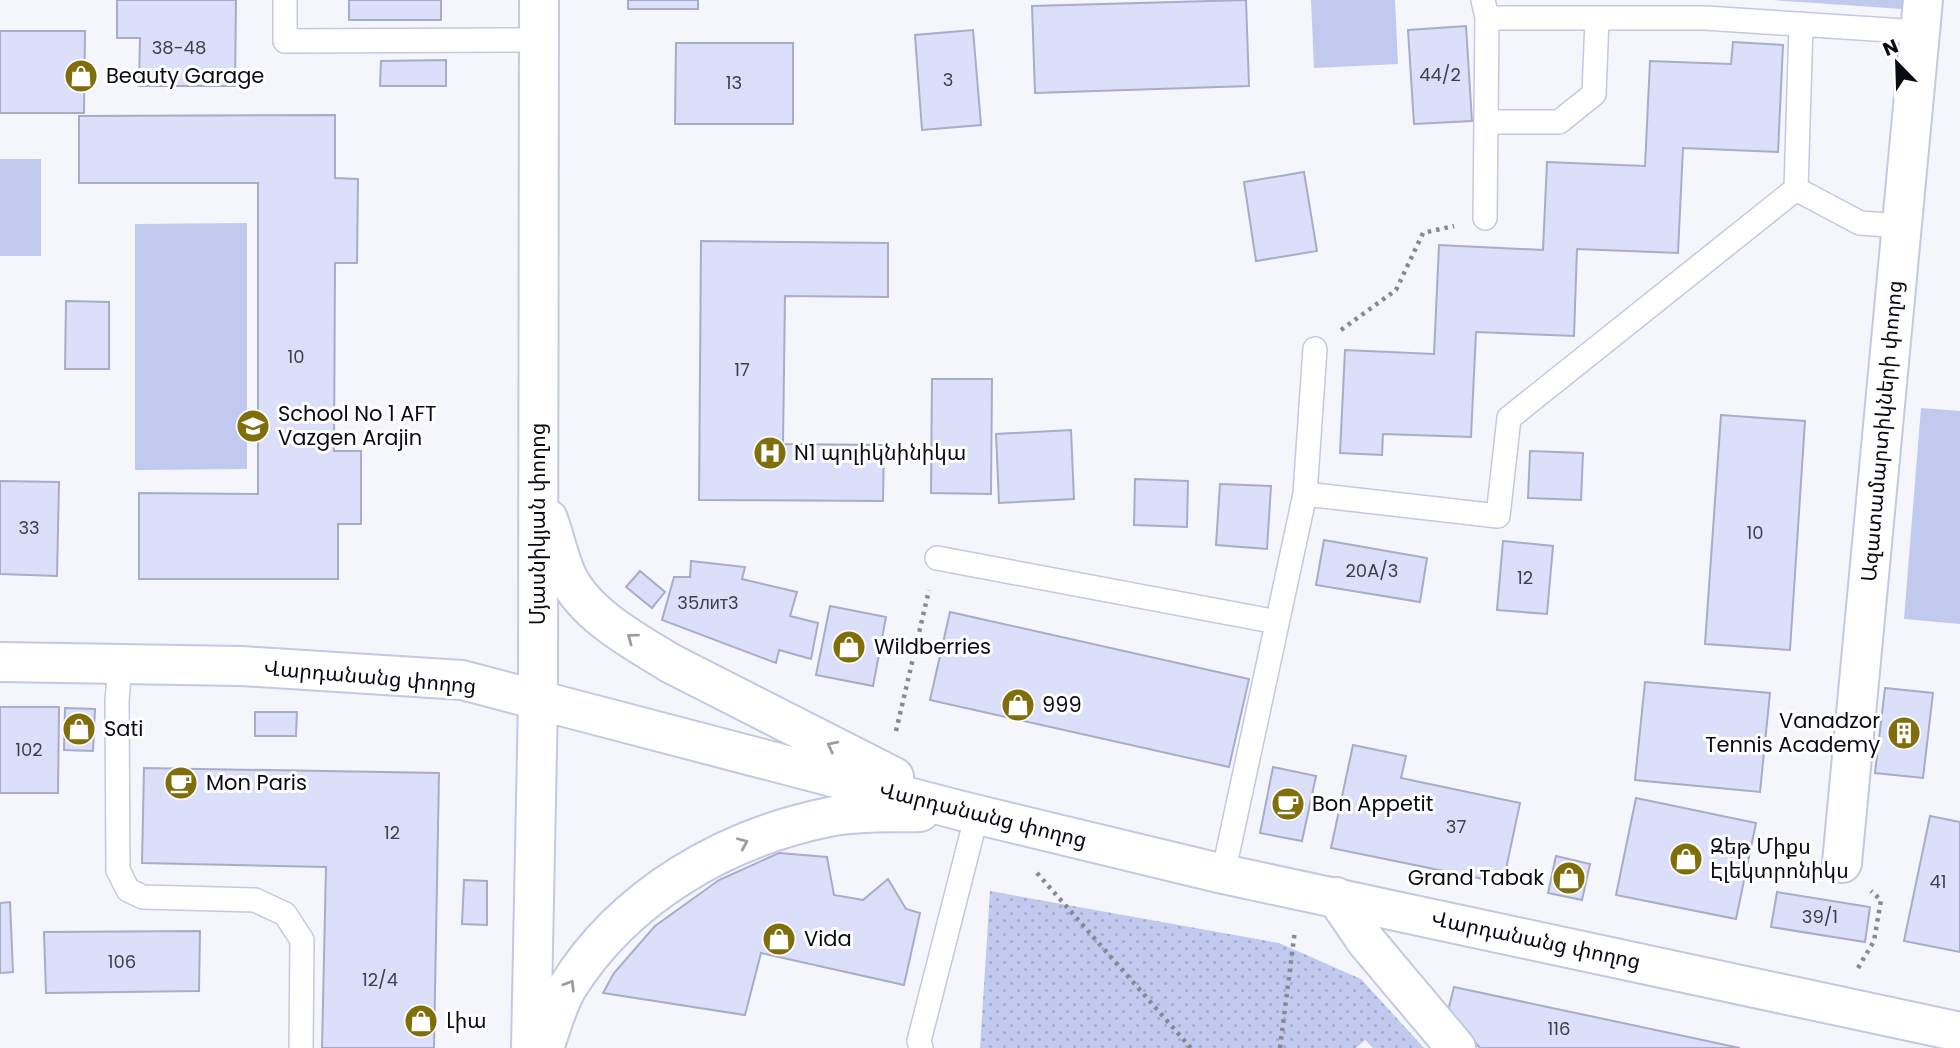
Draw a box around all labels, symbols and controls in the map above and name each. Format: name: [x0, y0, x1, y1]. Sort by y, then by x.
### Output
north arrow: [1862, 28, 1932, 98]
text: N: [1879, 33, 1902, 63]
house number: 38-48: [152, 35, 206, 60]
shop icon: Beauty Garage: [62, 57, 100, 95]
place label: Beauty Garage: [106, 61, 264, 90]
house number: 44/2: [1419, 62, 1461, 87]
house number: 3: [943, 67, 953, 92]
house number: 13: [726, 70, 742, 95]
street label: Ազատամարտիկների փողոց: [1854, 279, 1909, 583]
house number: 10: [287, 344, 305, 369]
house number: 17: [734, 357, 750, 382]
place label: School No 1 AFT Vazgen Arajin: [278, 399, 436, 452]
school or university icon: School No 1 AFT Vazgen Arajin: [234, 407, 272, 445]
street label: Մյասնիկյան փողոց: [523, 423, 552, 625]
hospital icon: N1 պոլիկնինիկա: [751, 434, 789, 472]
place label: N1 պոլիկնինիկա: [794, 438, 966, 467]
house number: 33: [18, 515, 40, 540]
house number: 10: [1746, 520, 1764, 545]
house number: 20A/3: [1346, 558, 1398, 583]
house number: 12: [1517, 565, 1533, 590]
house number: 35лит3: [677, 590, 739, 615]
shop icon: Wildberries: [830, 628, 868, 666]
place label: Wildberries: [874, 632, 991, 661]
one-way arrow: [627, 634, 640, 647]
street label: Վարդանանց փողոց: [263, 653, 477, 700]
shop icon: 999: [999, 686, 1037, 724]
place label: 999: [1042, 690, 1082, 719]
place label: Vanadzor Tennis Academy: [1705, 706, 1880, 759]
shop icon: Sati: [60, 710, 98, 748]
place label: Sati: [104, 714, 143, 743]
building icon: Vanadzor Tennis Academy: [1885, 714, 1923, 752]
house number: 102: [15, 737, 43, 762]
one-way arrow: [827, 740, 839, 754]
cafe icon: Mon Paris: [162, 764, 200, 802]
place label: Mon Paris: [206, 768, 307, 797]
street label: Վարդանանց փողոց: [876, 775, 1090, 854]
cafe icon: Bon Appetit: [1269, 785, 1307, 823]
place label: Bon Appetit: [1312, 789, 1433, 818]
house number: 37: [1446, 814, 1466, 839]
house number: 12: [384, 820, 400, 845]
place label: Զեթ Միքս Էլեկտրոնիկս: [1710, 832, 1849, 885]
one-way arrow: [736, 838, 748, 852]
shop icon: Զեթ Միքս Էլեկտրոնիկս: [1667, 840, 1705, 878]
shop icon: Grand Tabak: [1550, 859, 1588, 897]
place label: Grand Tabak: [1408, 863, 1544, 892]
house number: 41: [1929, 869, 1947, 894]
street label: Վարդանանց փողոց: [1429, 903, 1643, 976]
house number: 39/1: [1802, 904, 1838, 929]
shop icon: Vida: [760, 920, 798, 958]
place label: Vida: [804, 924, 852, 953]
house number: 106: [108, 949, 136, 974]
house number: 12/4: [362, 967, 398, 992]
one-way arrow: [562, 980, 575, 993]
shop icon: Լիա: [402, 1002, 440, 1040]
place label: Լիա: [446, 1006, 487, 1035]
house number: 116: [1548, 1016, 1570, 1041]

